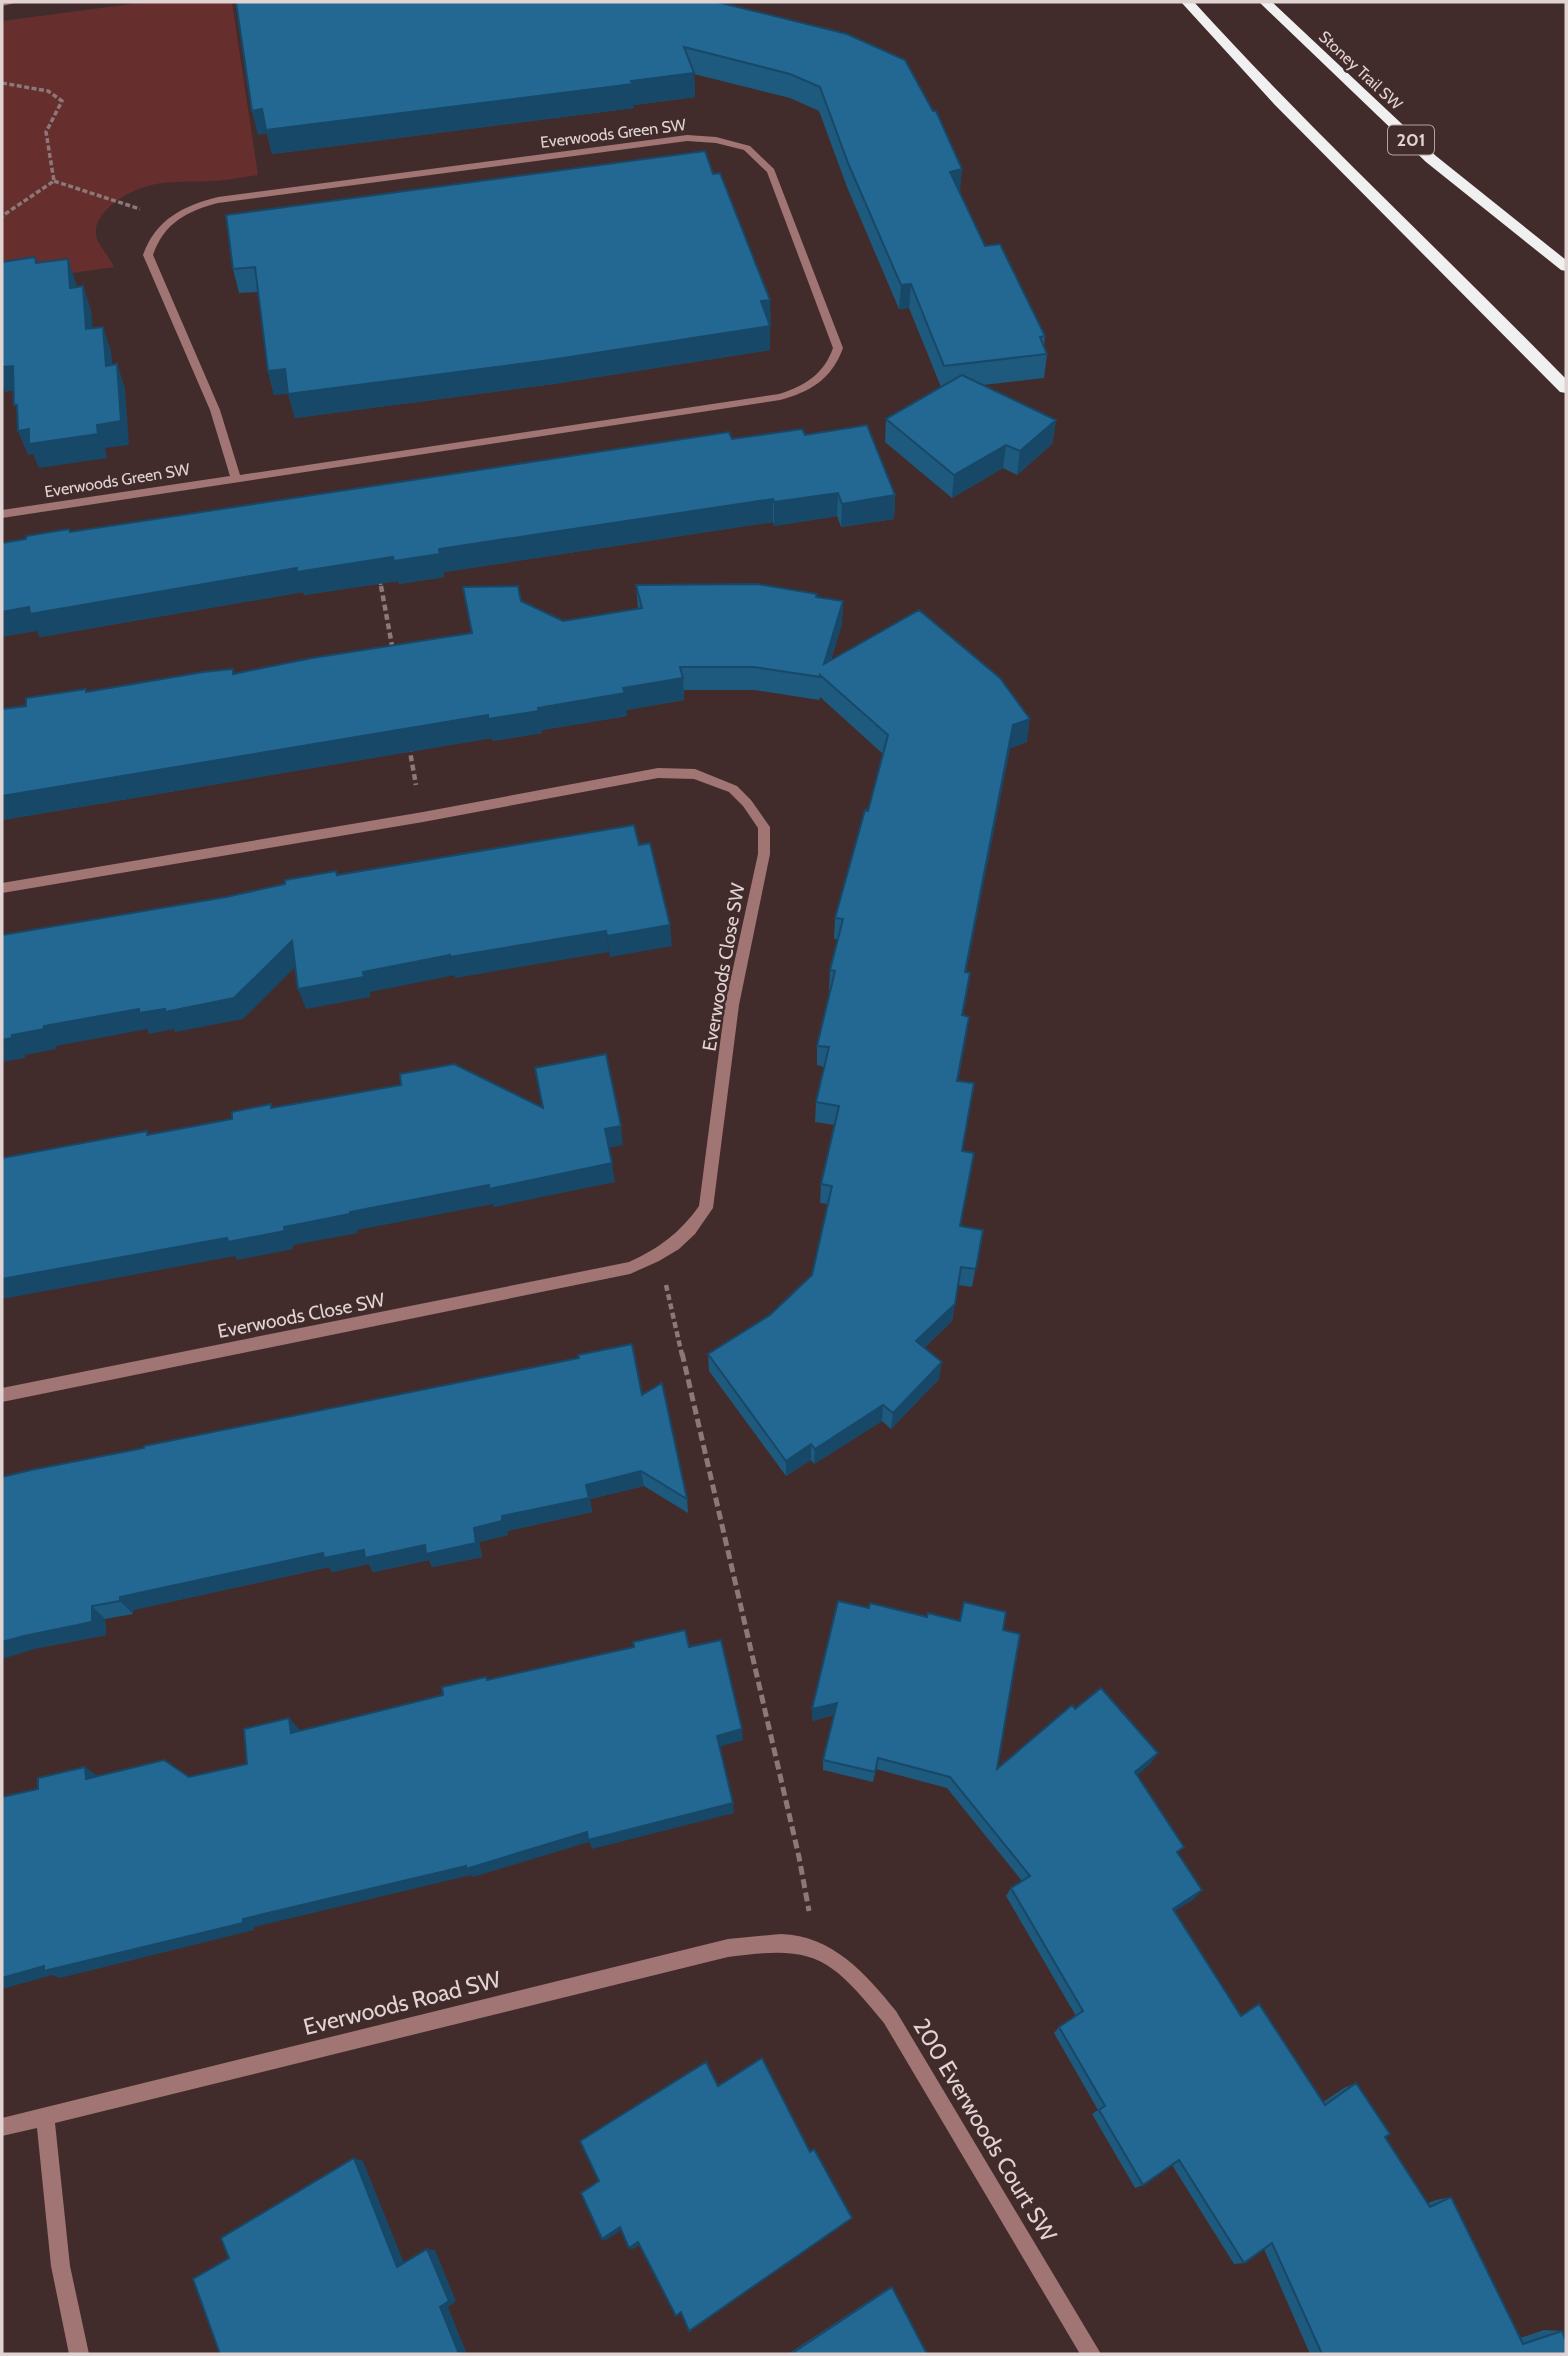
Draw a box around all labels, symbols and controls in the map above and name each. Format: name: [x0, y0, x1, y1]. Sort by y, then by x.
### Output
street label: Stoney Trail SW: [1315, 27, 1407, 114]
street label: Everwoods Green SW: [539, 115, 688, 152]
road number: 201: [1388, 125, 1434, 154]
street label: Everwoods Green SW: [43, 459, 192, 501]
street label: Everwoods Close SW: [697, 881, 750, 1053]
street label: Everwoods Close SW: [216, 1288, 387, 1343]
street label: Everwoods Road SW: [301, 1965, 504, 2041]
street label: 200 Everwoods Court SW: [907, 2013, 1063, 2247]

